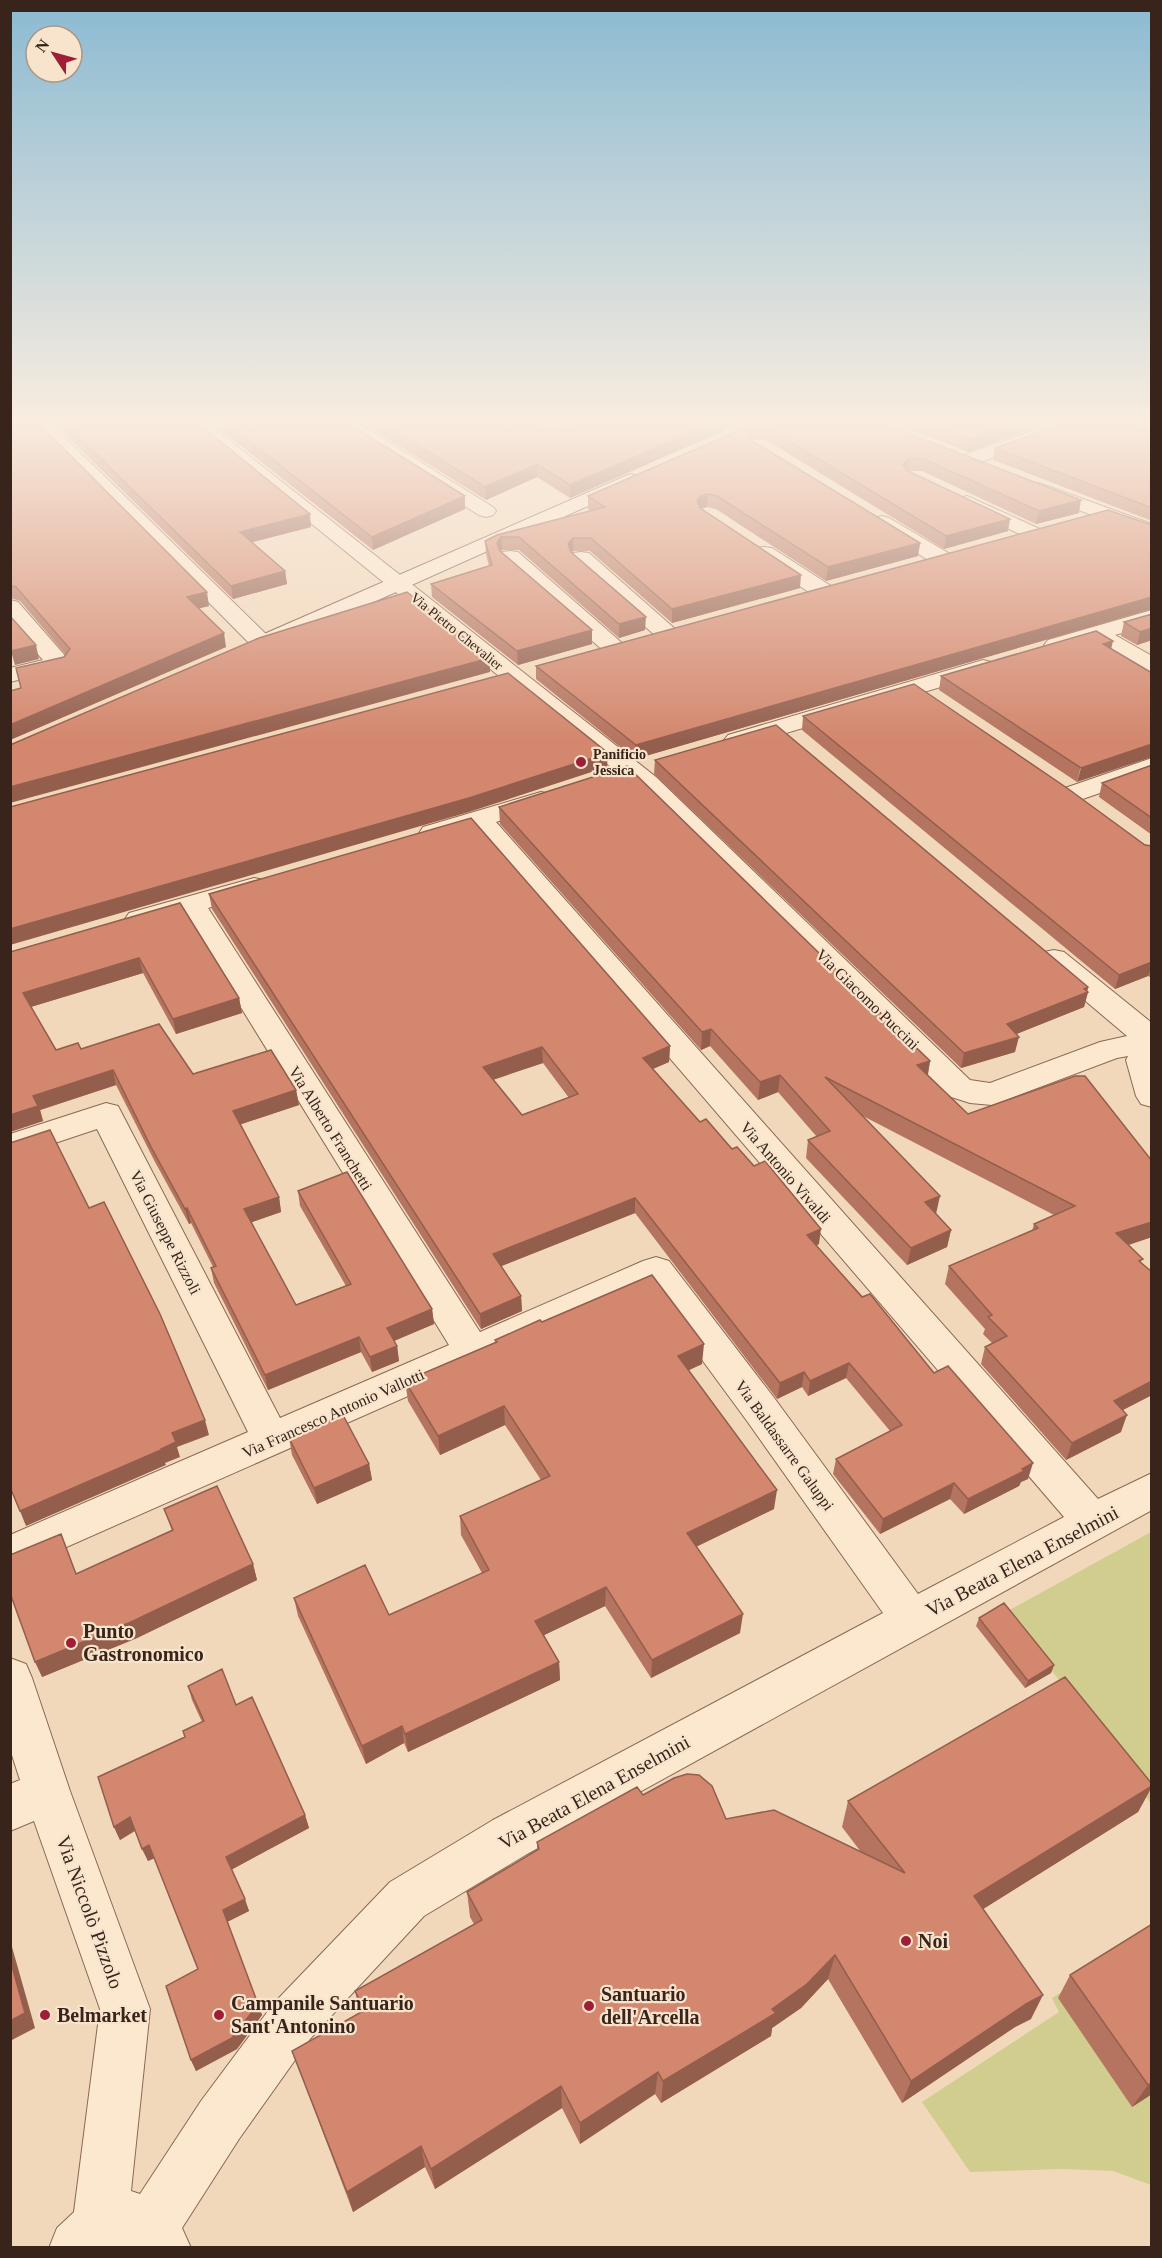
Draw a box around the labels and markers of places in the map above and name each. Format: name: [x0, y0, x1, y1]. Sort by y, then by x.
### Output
place label: Panificio Jessica: [593, 747, 646, 778]
marker: Panificio Jessica: [574, 755, 588, 769]
place label: Punto Gastronomico: [83, 1620, 204, 1665]
marker: Punto Gastronomico: [64, 1636, 78, 1650]
place label: Noi: [918, 1930, 948, 1952]
marker: Noi: [899, 1934, 913, 1948]
place label: Santuario dell'Arcella: [601, 1983, 700, 2028]
place label: Campanile Santuario Sant'Antonino: [231, 1992, 414, 2037]
marker: Santuario dell'Arcella: [582, 1999, 596, 2013]
place label: Belmarket: [57, 2004, 147, 2026]
marker: Belmarket: [38, 2008, 52, 2022]
marker: Campanile Santuario Sant'Antonino: [212, 2008, 226, 2022]

